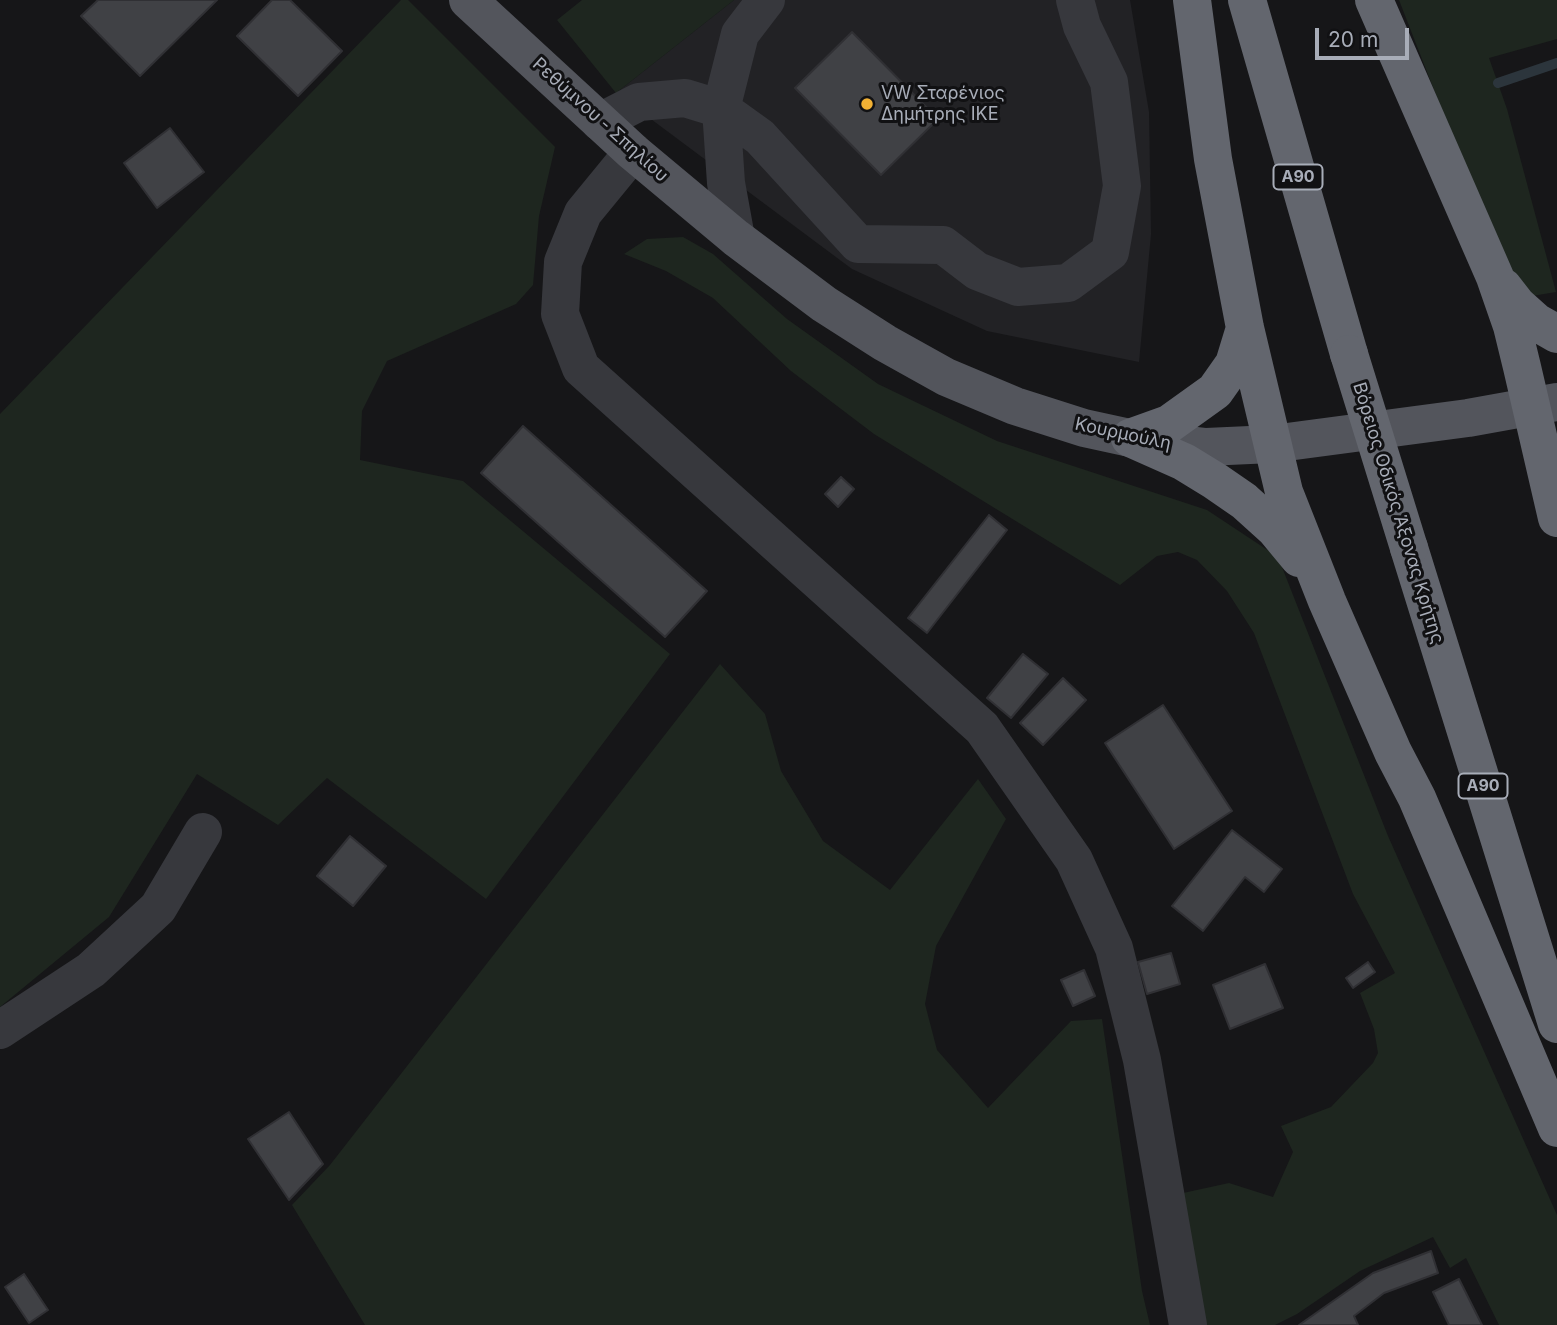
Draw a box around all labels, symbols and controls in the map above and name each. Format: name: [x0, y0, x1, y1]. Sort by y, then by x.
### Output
scale bar: [1319, 14, 1414, 58]
text: 20 m: [1328, 27, 1378, 52]
street label: Ρεθύμνου - Σπηλίου: [528, 53, 672, 187]
place label: VW Σταρένιος Δημήτρης ΙΚΕ: [881, 83, 1005, 126]
marker: VW Σταρένιος Δημήτρης ΙΚΕ: [859, 96, 875, 112]
road number: Α90: [1274, 164, 1322, 190]
street label: Βόρειος Οδικός Άξονας Κρήτης: [1348, 380, 1448, 646]
street label: Κουρμούλη: [1073, 413, 1173, 455]
road number: Α90: [1458, 774, 1508, 799]

